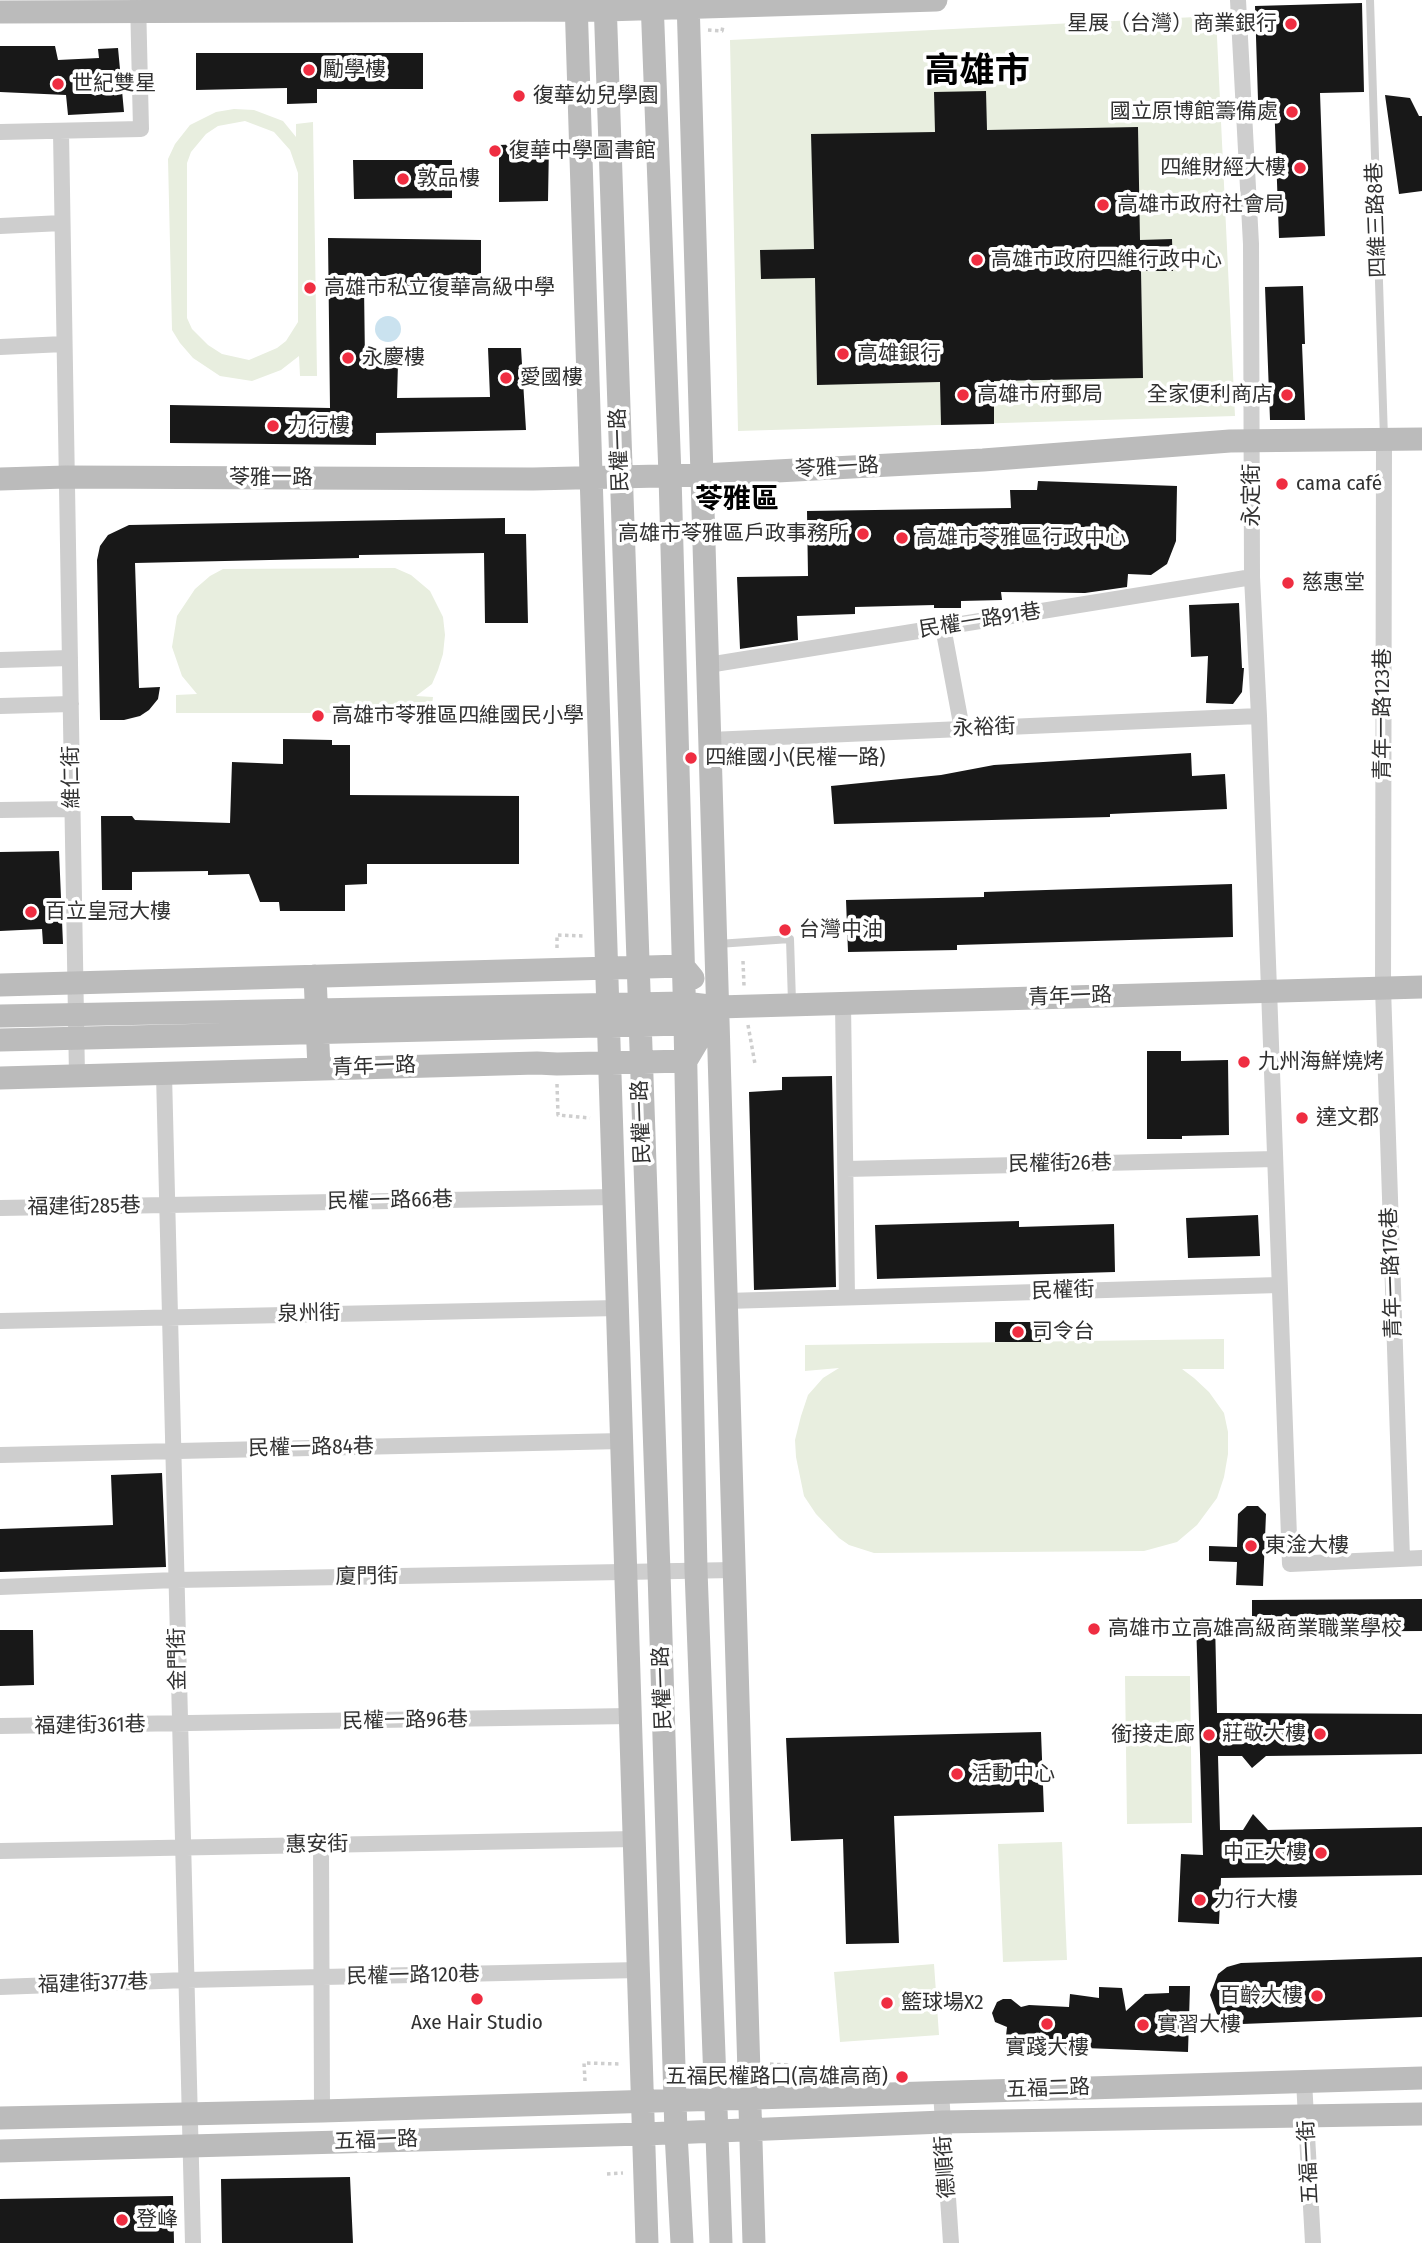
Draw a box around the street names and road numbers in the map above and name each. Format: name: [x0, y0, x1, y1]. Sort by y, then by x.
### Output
street label: 四維三路8巷: [1362, 162, 1392, 278]
street label: 民權一路: [606, 408, 634, 492]
street label: 苓雅一路: [794, 453, 880, 483]
street label: 永定街: [1239, 464, 1265, 526]
street label: 苓雅一路: [229, 465, 313, 491]
street label: 民權一路91巷: [917, 599, 1043, 643]
street label: 青年一路123巷: [1370, 648, 1396, 780]
street label: 永裕街: [952, 714, 1016, 742]
street label: 維仁街: [59, 745, 85, 809]
street label: 青年一路: [1028, 983, 1112, 1011]
street label: 青年一路: [332, 1053, 416, 1081]
street label: 民權一路: [628, 1080, 656, 1164]
street label: 民權街26巷: [1008, 1150, 1112, 1178]
street label: 民權一路66巷: [327, 1187, 453, 1215]
street label: 福建街285巷: [27, 1193, 141, 1221]
street label: 青年一路176巷: [1377, 1207, 1407, 1339]
street label: 民權街: [1031, 1277, 1095, 1305]
street label: 泉州街: [277, 1301, 341, 1327]
street label: 民權一路84巷: [248, 1434, 374, 1462]
street label: 廈門街: [335, 1564, 399, 1590]
street label: 金門街: [165, 1627, 191, 1691]
street label: 民權一路: [649, 1646, 677, 1730]
street label: 民權一路96巷: [342, 1707, 468, 1735]
street label: 福建街361巷: [34, 1712, 146, 1740]
street label: 惠安街: [285, 1832, 349, 1858]
street label: 民權一路120巷: [346, 1962, 480, 1990]
street label: 福建街377巷: [37, 1969, 149, 1999]
street label: 五福二路: [1006, 2075, 1090, 2103]
street label: 五福一街: [1294, 2119, 1324, 2205]
street label: 五福一路: [334, 2127, 418, 2155]
street label: 德順街: [931, 2135, 961, 2199]

